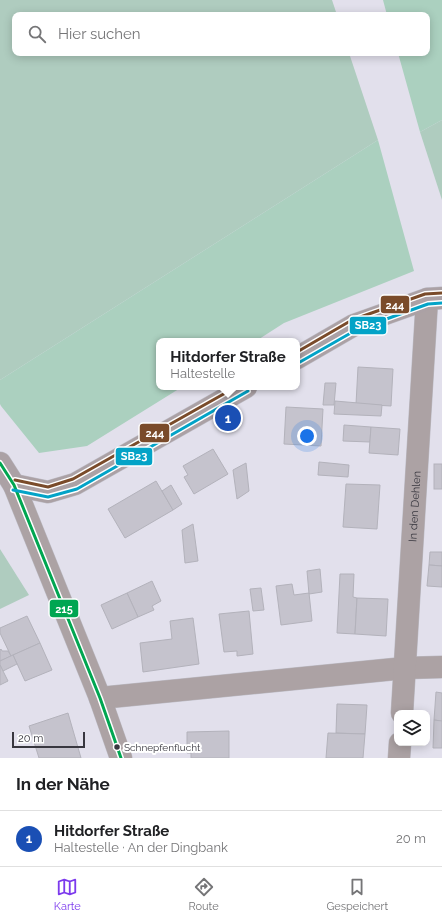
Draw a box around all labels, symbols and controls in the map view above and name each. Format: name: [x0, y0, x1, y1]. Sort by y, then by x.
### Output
search box: [12, 12, 430, 56]
icon: search: [26, 23, 48, 45]
text: Hier suchen: [58, 25, 141, 43]
line badge: 244: [380, 295, 410, 314]
text: 244: [386, 299, 404, 312]
line badge: SB23: [349, 316, 387, 335]
text: SB23: [355, 319, 381, 332]
popup: [156, 338, 300, 390]
text: Hitdorfer Straße: [170, 348, 286, 366]
text: Haltestelle: [170, 366, 235, 381]
pin: 1: [215, 403, 241, 433]
line badge: 244: [139, 423, 170, 443]
your location: [297, 426, 317, 446]
text: 244: [146, 427, 164, 440]
line badge: SB23: [115, 447, 153, 466]
text: SB23: [121, 450, 147, 463]
street label: In den Dehlen: [406, 470, 424, 542]
line badge: 215: [49, 599, 79, 618]
text: 215: [55, 603, 73, 616]
map controls: [394, 710, 430, 746]
button: layers: [394, 710, 430, 746]
scale bar: [12, 730, 85, 749]
text: 20 m: [18, 732, 43, 745]
marker: Schnepfenflucht: [112, 742, 122, 752]
place label: Schnepfenflucht: [124, 742, 201, 753]
text: In der Nähe: [16, 774, 110, 794]
text: Hitdorfer Straße: [54, 822, 169, 840]
text: 1: [26, 831, 32, 846]
text: 20 m: [396, 831, 426, 846]
text: Haltestelle · An der Dingbank: [54, 840, 228, 855]
tab: Karte: [54, 876, 81, 913]
tab: Route: [189, 876, 219, 913]
tab: Gespeichert: [326, 876, 388, 913]

